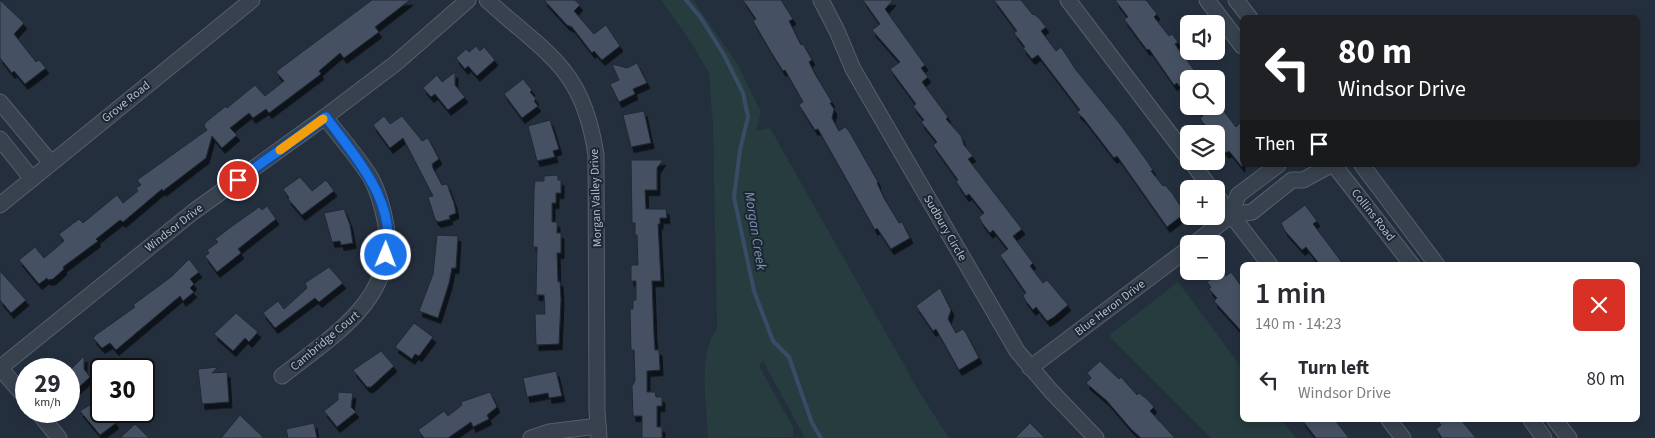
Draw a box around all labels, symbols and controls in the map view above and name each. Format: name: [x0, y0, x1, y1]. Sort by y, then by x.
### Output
map controls: [1180, 15, 1225, 280]
button: sound: [1180, 15, 1225, 60]
text: 80 m: [1338, 27, 1412, 77]
icon: left: [1255, 35, 1320, 100]
button: search: [1180, 70, 1225, 115]
text: Windsor Drive: [1338, 73, 1466, 105]
street label: Grove Road: [98, 77, 154, 127]
button: layers: [1180, 125, 1225, 170]
icon: arrive: [1305, 130, 1333, 158]
text: Then: [1255, 131, 1295, 158]
street label: Morgan Valley Drive: [586, 149, 606, 247]
pin: [217, 159, 259, 201]
icon: arrive: [224, 166, 252, 194]
button: +: [1180, 180, 1225, 225]
street label: Collins Road: [1347, 185, 1399, 245]
water label: Morgan Creek: [739, 190, 771, 272]
street label: Sudbury Circle: [919, 192, 971, 264]
street label: Windsor Drive: [141, 200, 207, 256]
position arrow: [359, 228, 411, 280]
button: −: [1180, 235, 1225, 280]
text: 1 min: [1255, 272, 1326, 315]
street label: Blue Heron Drive: [1071, 276, 1149, 340]
button: close: [1573, 279, 1625, 331]
street label: Cambridge Court: [287, 307, 363, 375]
text: 140 m · 14:23: [1255, 313, 1342, 335]
text: Turn left: [1298, 355, 1369, 382]
speed limit sign: 30: [90, 358, 155, 423]
text: 29: [34, 366, 61, 402]
icon: left: [1255, 366, 1283, 394]
text: 80 m: [1587, 366, 1625, 393]
text: Windsor Drive: [1298, 382, 1391, 404]
text: km/h: [34, 394, 61, 411]

